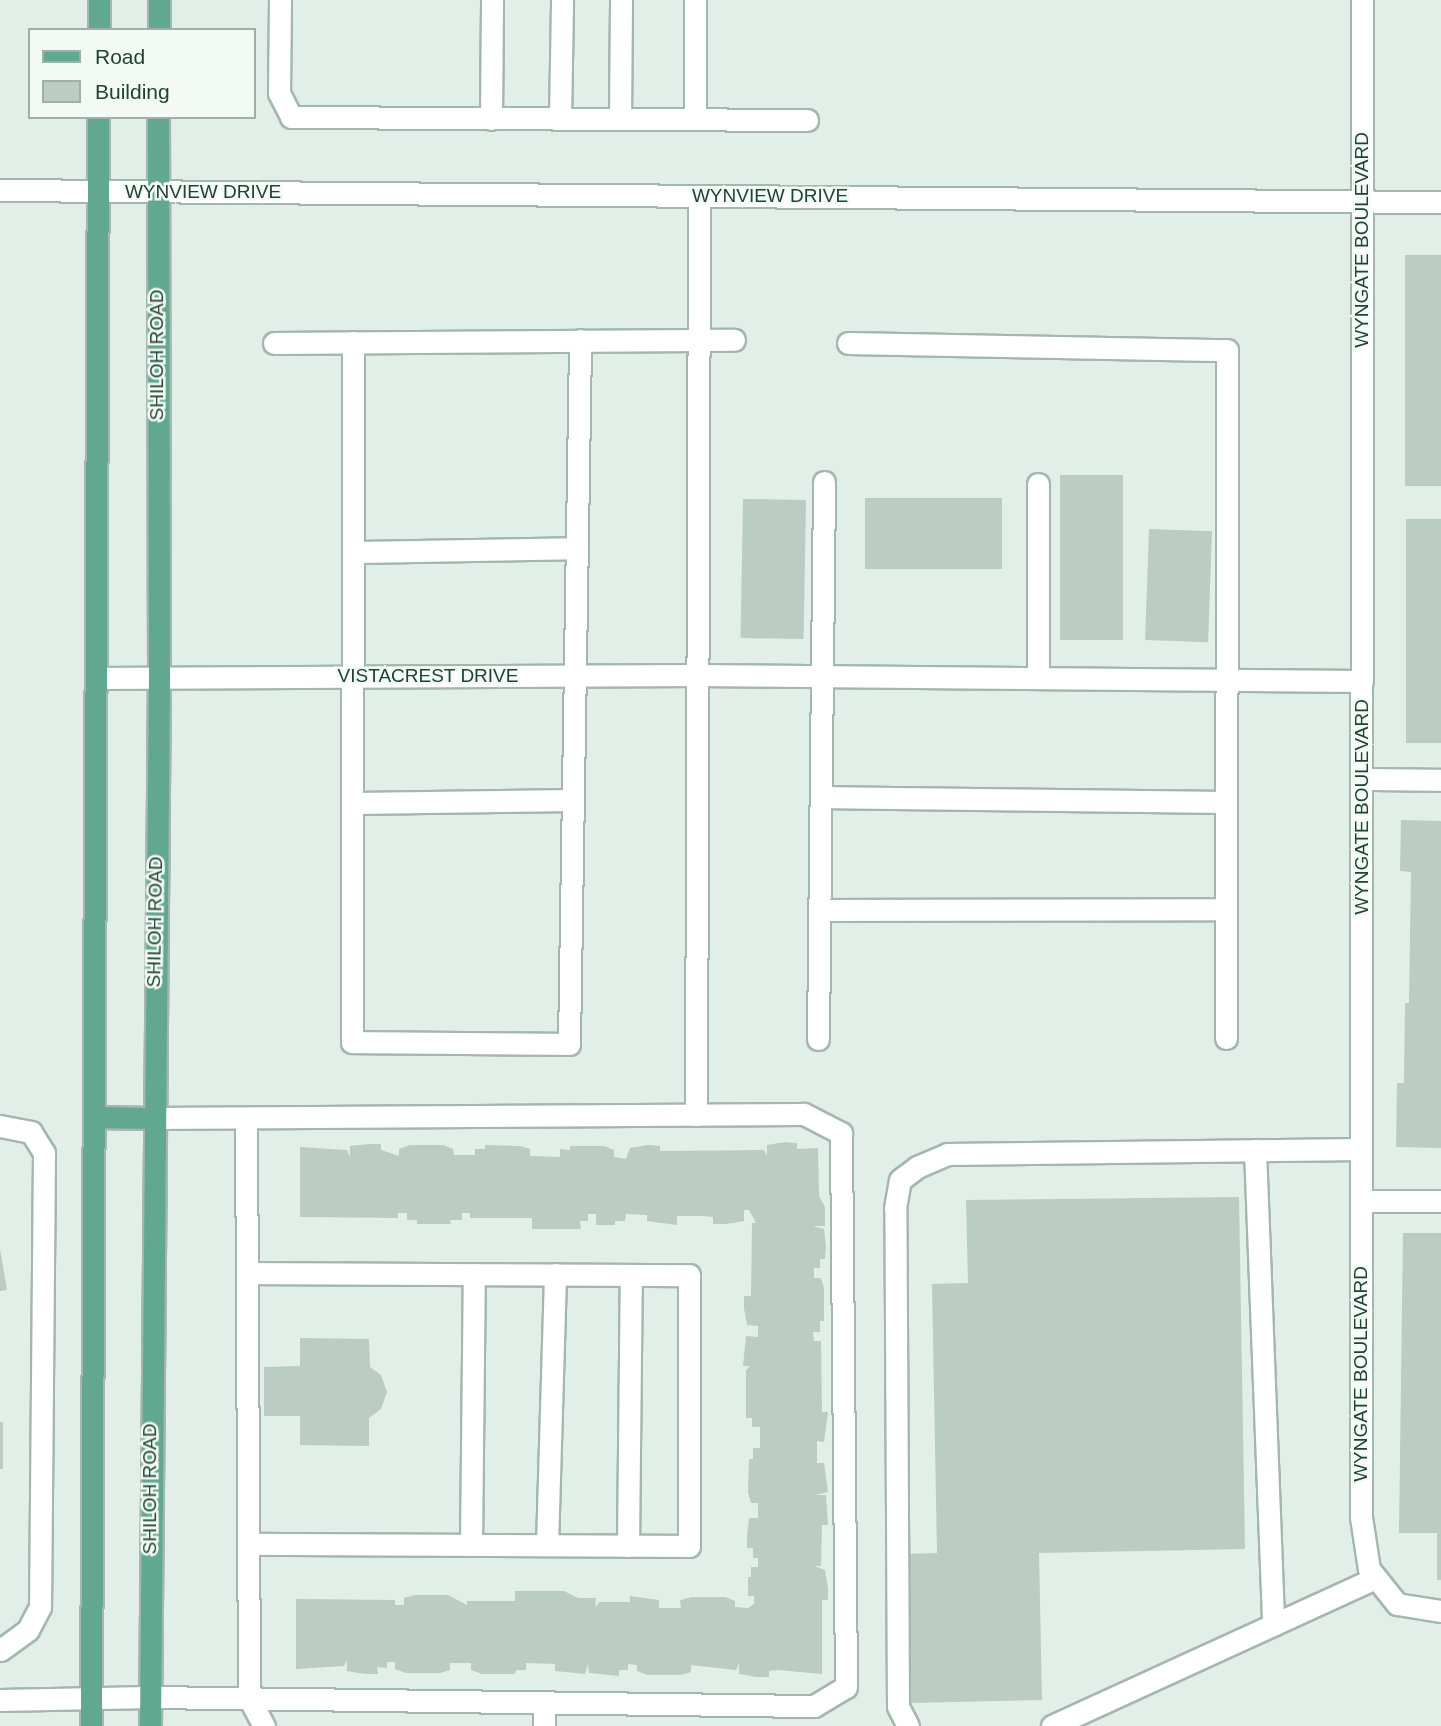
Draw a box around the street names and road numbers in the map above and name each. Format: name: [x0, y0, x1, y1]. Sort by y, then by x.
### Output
street label: WYNGATE BOULEVARD: [1351, 132, 1373, 348]
street label: WYNVIEW DRIVE: [125, 181, 281, 203]
street label: WYNVIEW DRIVE: [692, 185, 848, 207]
street label: SHILOH ROAD: [146, 290, 168, 420]
street label: VISTACREST DRIVE: [337, 665, 519, 687]
street label: WYNGATE BOULEVARD: [1351, 699, 1373, 915]
street label: SHILOH ROAD: [142, 856, 168, 988]
street label: WYNGATE BOULEVARD: [1350, 1266, 1372, 1482]
street label: SHILOH ROAD: [139, 1424, 161, 1554]

